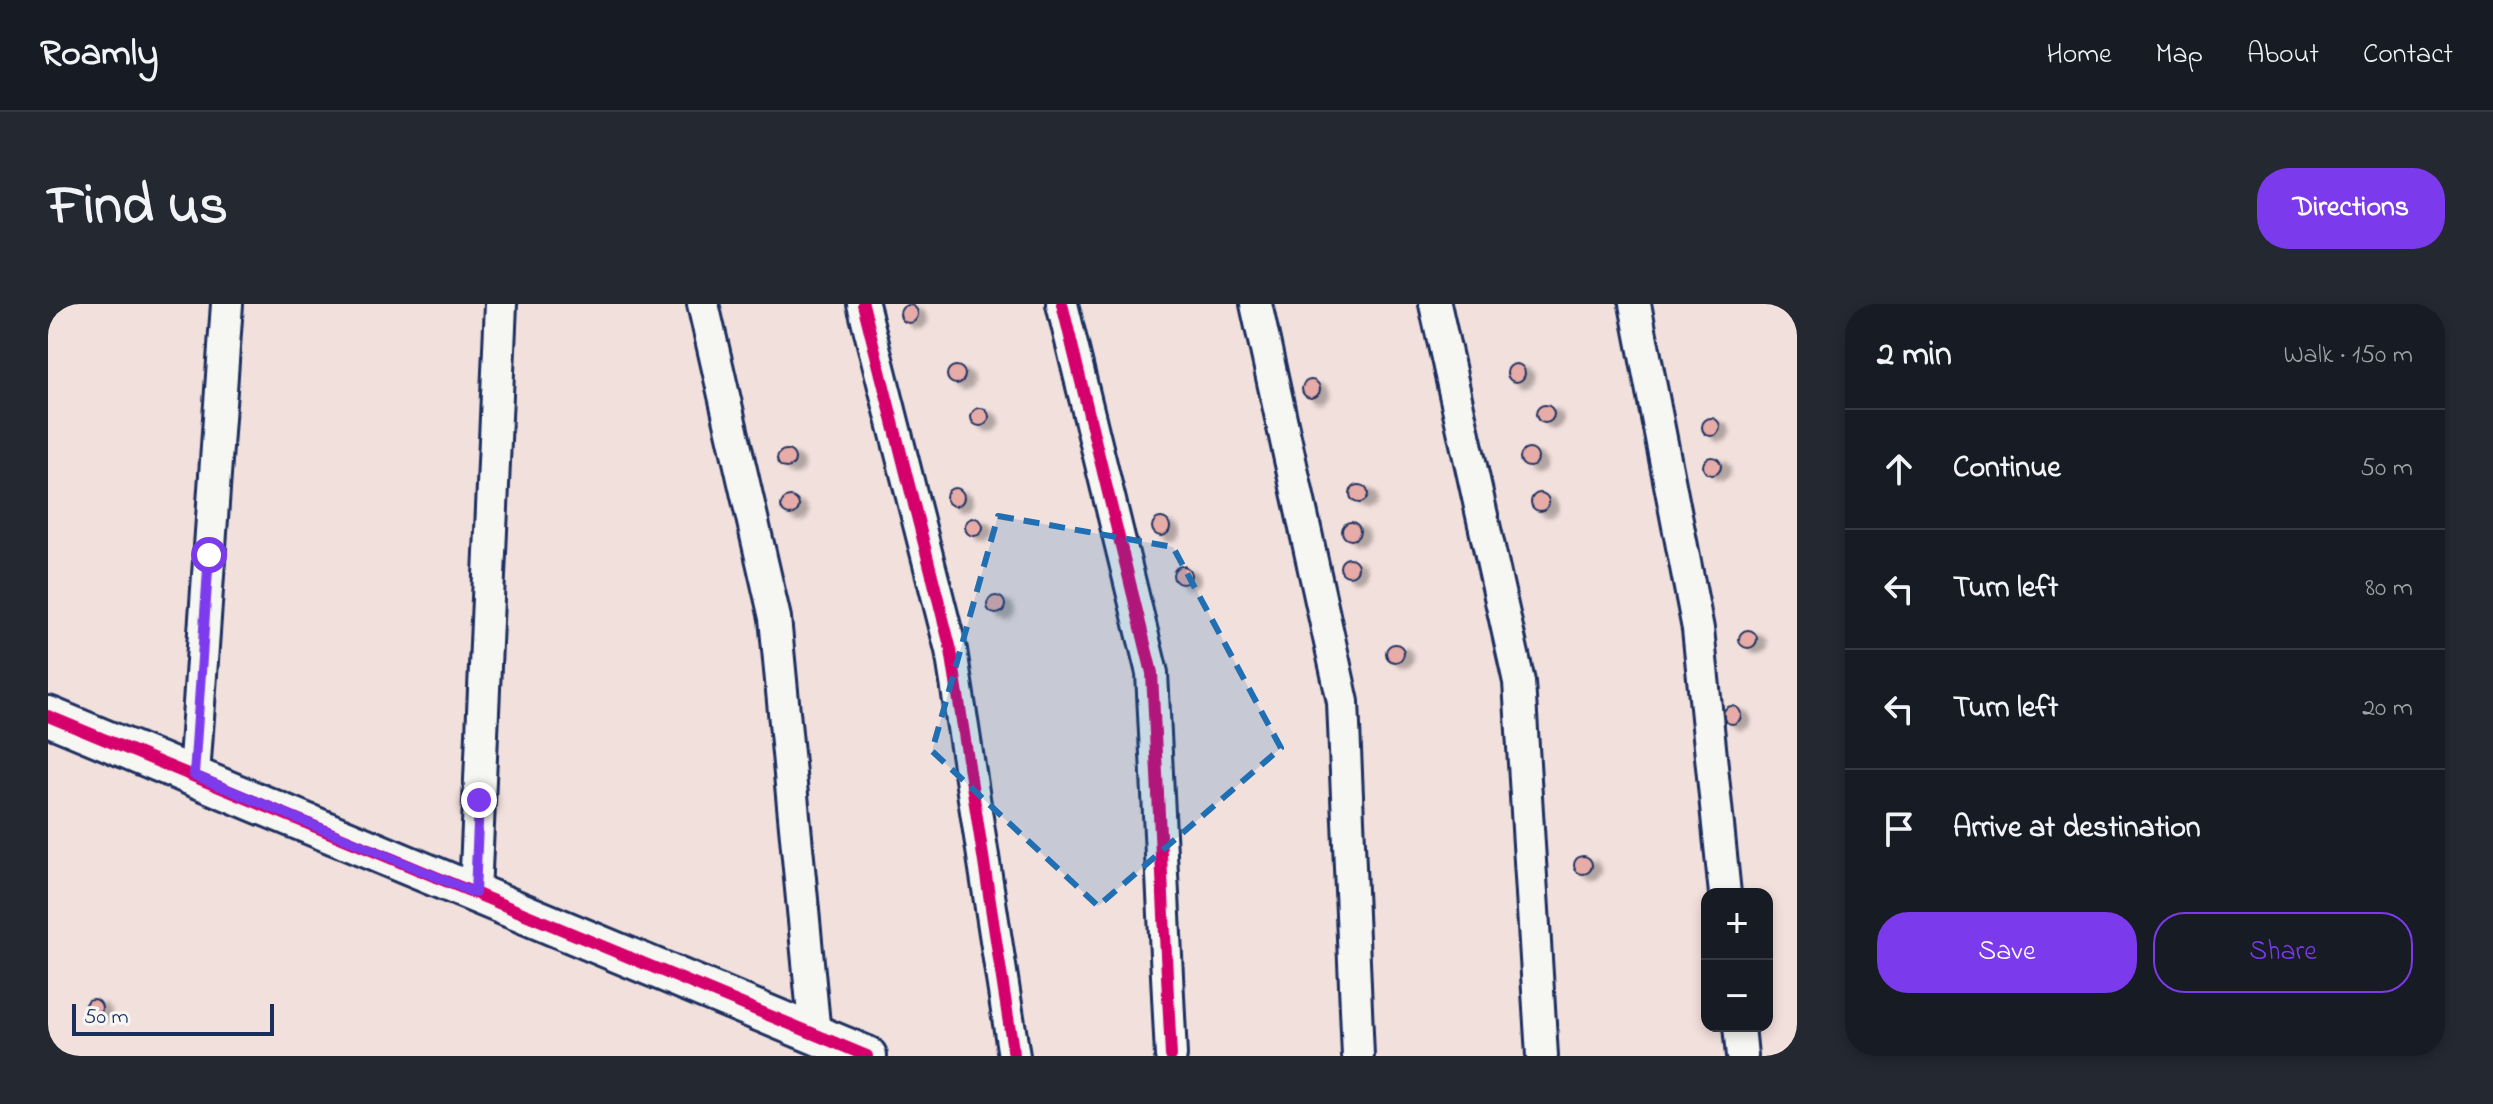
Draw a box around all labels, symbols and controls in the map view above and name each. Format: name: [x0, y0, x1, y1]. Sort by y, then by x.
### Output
text: Roamly: [40, 27, 158, 83]
text: Home: [2046, 35, 2112, 76]
text: Map: [2156, 35, 2203, 76]
text: About: [2247, 35, 2319, 76]
text: Contact: [2363, 35, 2453, 76]
text: Find us: [48, 168, 228, 249]
button: Directions: [2257, 168, 2445, 249]
text: 2 min: [1877, 331, 1952, 381]
text: Walk · 150 m: [2283, 337, 2413, 375]
icon: ahead: [1877, 447, 1921, 491]
text: Continue: [1953, 447, 2061, 491]
text: 50 m: [2360, 450, 2413, 488]
route start: [191, 537, 227, 573]
icon: left: [1877, 567, 1921, 611]
text: Turn left: [1953, 567, 2058, 611]
text: 80 m: [2365, 570, 2413, 608]
icon: left: [1877, 687, 1921, 731]
text: Turn left: [1953, 687, 2058, 731]
text: 20 m: [2362, 690, 2413, 728]
route end: [461, 782, 497, 818]
icon: arrive: [1877, 807, 1921, 851]
text: Arrive at destination: [1953, 807, 2201, 851]
map controls: [1701, 888, 1773, 1032]
button: +: [1701, 888, 1773, 960]
button: Save: [1877, 912, 2137, 993]
button: Share: [2153, 912, 2413, 993]
button: −: [1701, 960, 1773, 1032]
scale bar: [72, 1000, 274, 1036]
text: 50 m: [84, 1002, 129, 1034]

